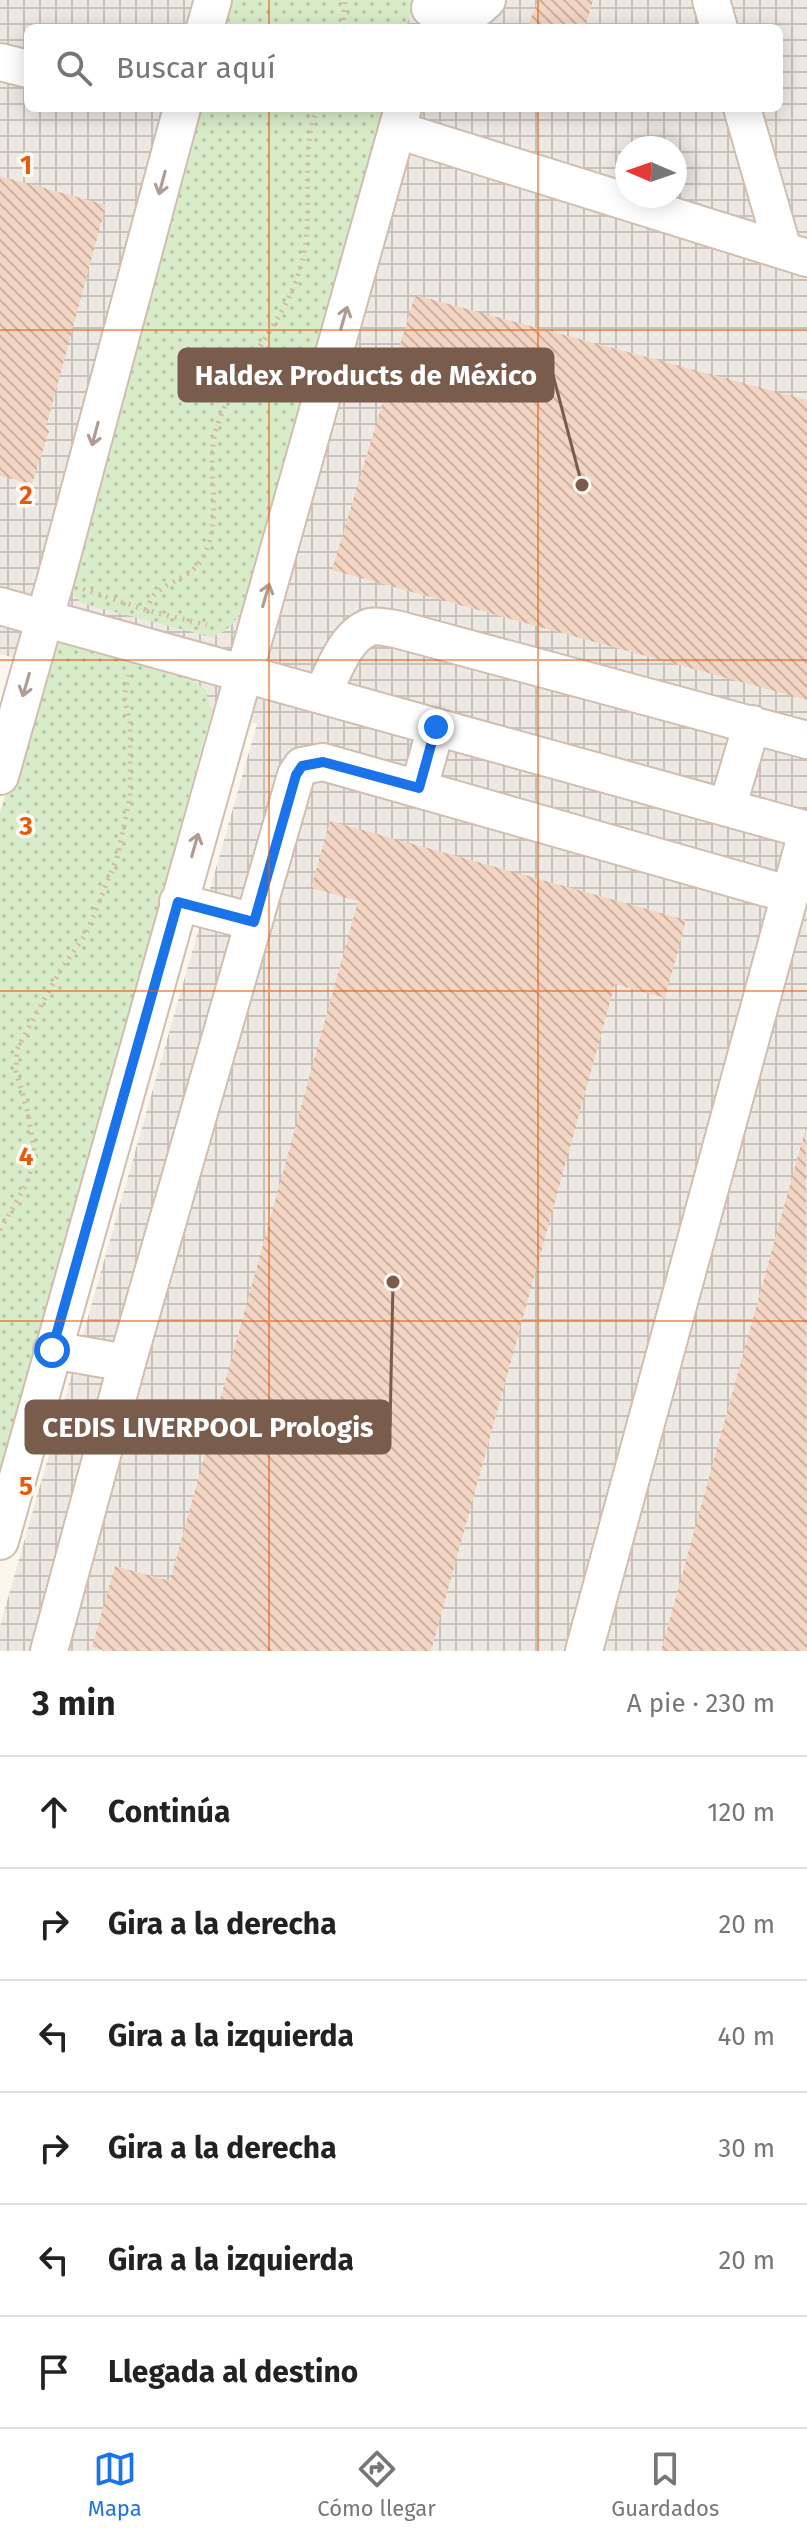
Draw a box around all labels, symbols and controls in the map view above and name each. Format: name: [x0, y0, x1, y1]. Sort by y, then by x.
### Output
search box: [24, 24, 783, 112]
icon: search: [52, 46, 96, 90]
text: Buscar aquí: [116, 50, 276, 86]
north arrow: [615, 136, 687, 208]
text: 1: [20, 150, 32, 181]
one-way arrow: [154, 170, 169, 196]
one-way arrow: [337, 306, 352, 332]
callout: Haldex Products de México: [179, 349, 553, 401]
text: Haldex Products de México: [195, 359, 537, 392]
one-way arrow: [86, 421, 101, 447]
text: 2: [19, 480, 33, 511]
one-way arrow: [260, 583, 275, 609]
one-way arrow: [18, 672, 33, 698]
route end: [418, 709, 454, 745]
text: 3: [18, 811, 33, 842]
one-way arrow: [188, 833, 203, 859]
text: 4: [19, 1141, 34, 1172]
route start: [34, 1332, 70, 1368]
callout: CEDIS LIVERPOOL Prologis: [26, 1401, 390, 1453]
text: CEDIS LIVERPOOL Prologis: [42, 1411, 374, 1444]
text: 5: [19, 1471, 33, 1502]
text: 3 min: [32, 1683, 116, 1724]
text: A pie · 230 m: [627, 1688, 775, 1719]
icon: ahead: [32, 1790, 76, 1834]
text: Continúa: [108, 1794, 230, 1830]
text: 120 m: [707, 1797, 775, 1828]
icon: right: [32, 1902, 76, 1946]
text: Gira a la derecha: [108, 1906, 337, 1942]
text: 20 m: [718, 1909, 775, 1940]
icon: left: [32, 2014, 76, 2058]
text: Gira a la izquierda: [108, 2018, 354, 2054]
text: 40 m: [717, 2021, 775, 2052]
icon: right: [32, 2126, 76, 2170]
text: Gira a la derecha: [108, 2130, 337, 2166]
text: 30 m: [718, 2133, 775, 2164]
icon: left: [32, 2238, 76, 2282]
text: Gira a la izquierda: [108, 2242, 354, 2278]
text: 20 m: [718, 2245, 775, 2276]
icon: arrive: [32, 2350, 76, 2394]
text: Llegada al destino: [108, 2354, 358, 2390]
tab: Mapa: [88, 2447, 142, 2522]
tab: Cómo llegar: [317, 2447, 436, 2522]
tab: Guardados: [611, 2447, 719, 2522]

